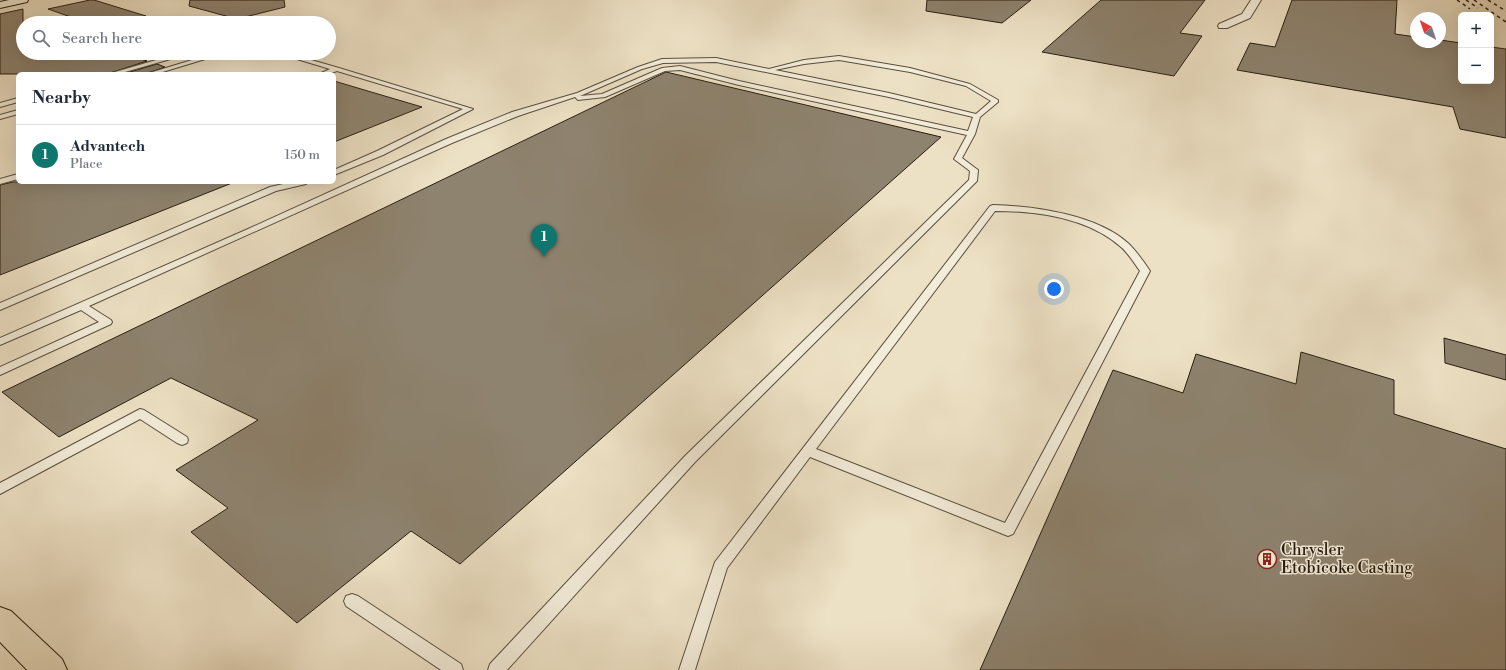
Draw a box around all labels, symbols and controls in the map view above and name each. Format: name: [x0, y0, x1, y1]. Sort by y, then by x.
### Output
north arrow: [1410, 12, 1446, 48]
map controls: [1458, 12, 1494, 84]
button: +: [1458, 12, 1494, 48]
search box: [16, 16, 336, 60]
icon: search: [30, 27, 52, 49]
text: Search here: [62, 29, 142, 48]
button: −: [1458, 48, 1494, 84]
text: Nearby: [32, 87, 91, 109]
text: Advantech: [70, 137, 145, 156]
text: 1: [42, 147, 48, 163]
text: 150 m: [285, 147, 320, 163]
text: Place: [70, 156, 102, 172]
pin: 1: [531, 224, 557, 257]
your location: [1044, 279, 1064, 299]
place label: Chrysler Etobicoke Casting: [1281, 540, 1413, 578]
building icon: Chrysler Etobicoke Casting: [1256, 548, 1278, 570]

